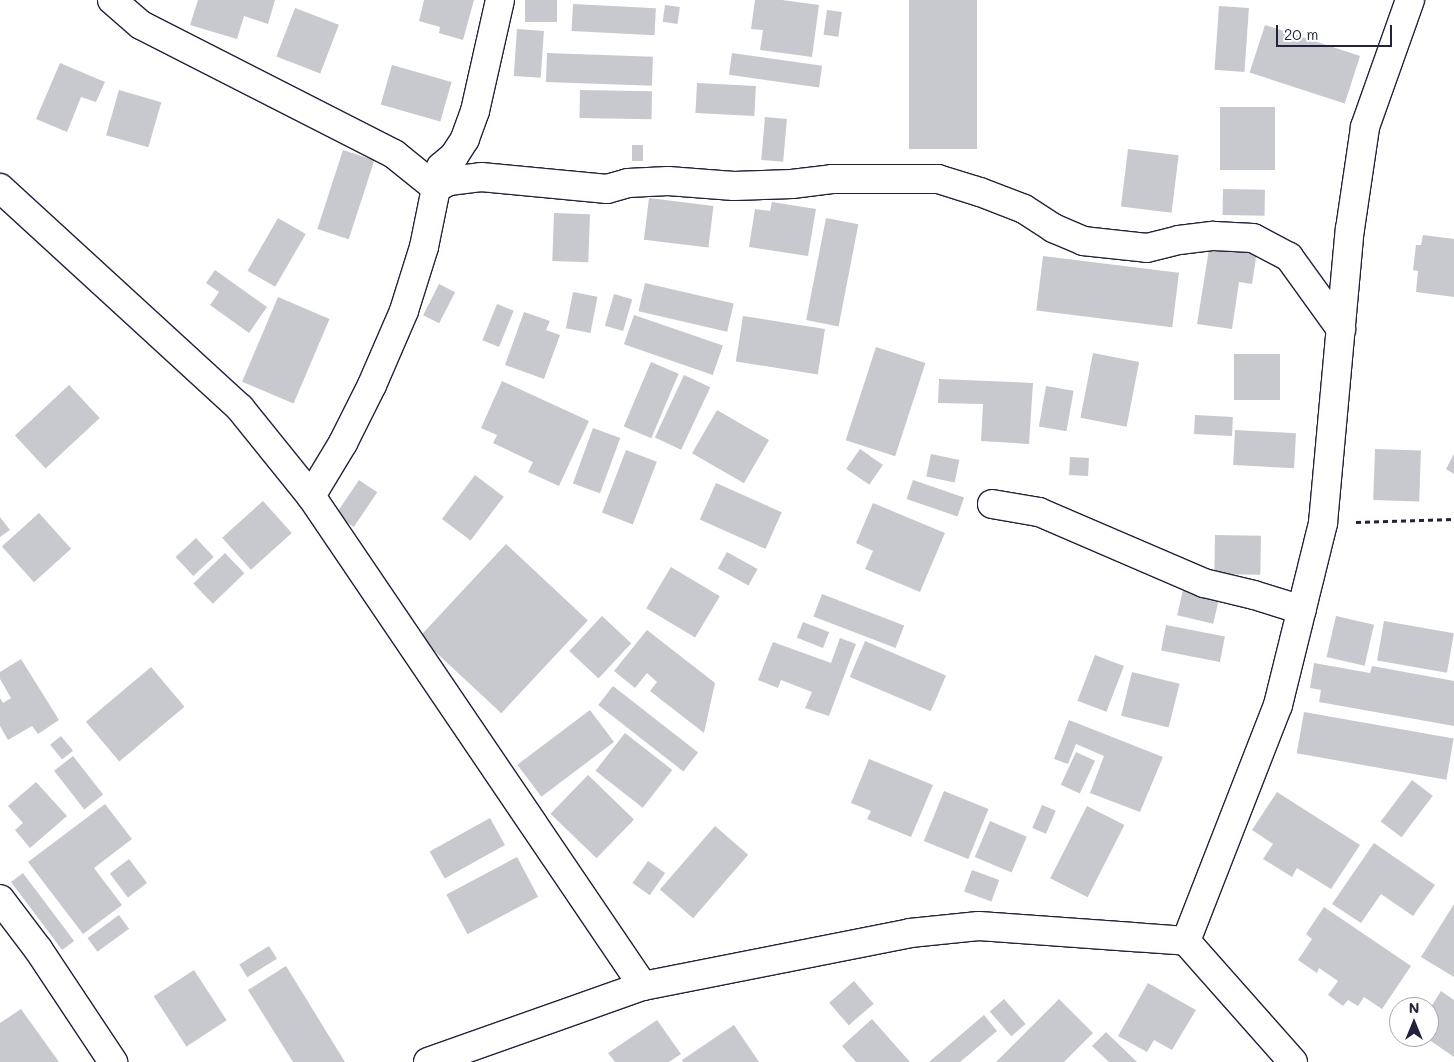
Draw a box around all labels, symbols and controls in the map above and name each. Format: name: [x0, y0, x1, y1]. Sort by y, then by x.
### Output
scale bar: [1279, 15, 1395, 47]
text: 20 m: [1284, 24, 1318, 44]
north arrow: [1389, 997, 1439, 1047]
text: N: [1409, 998, 1419, 1017]

